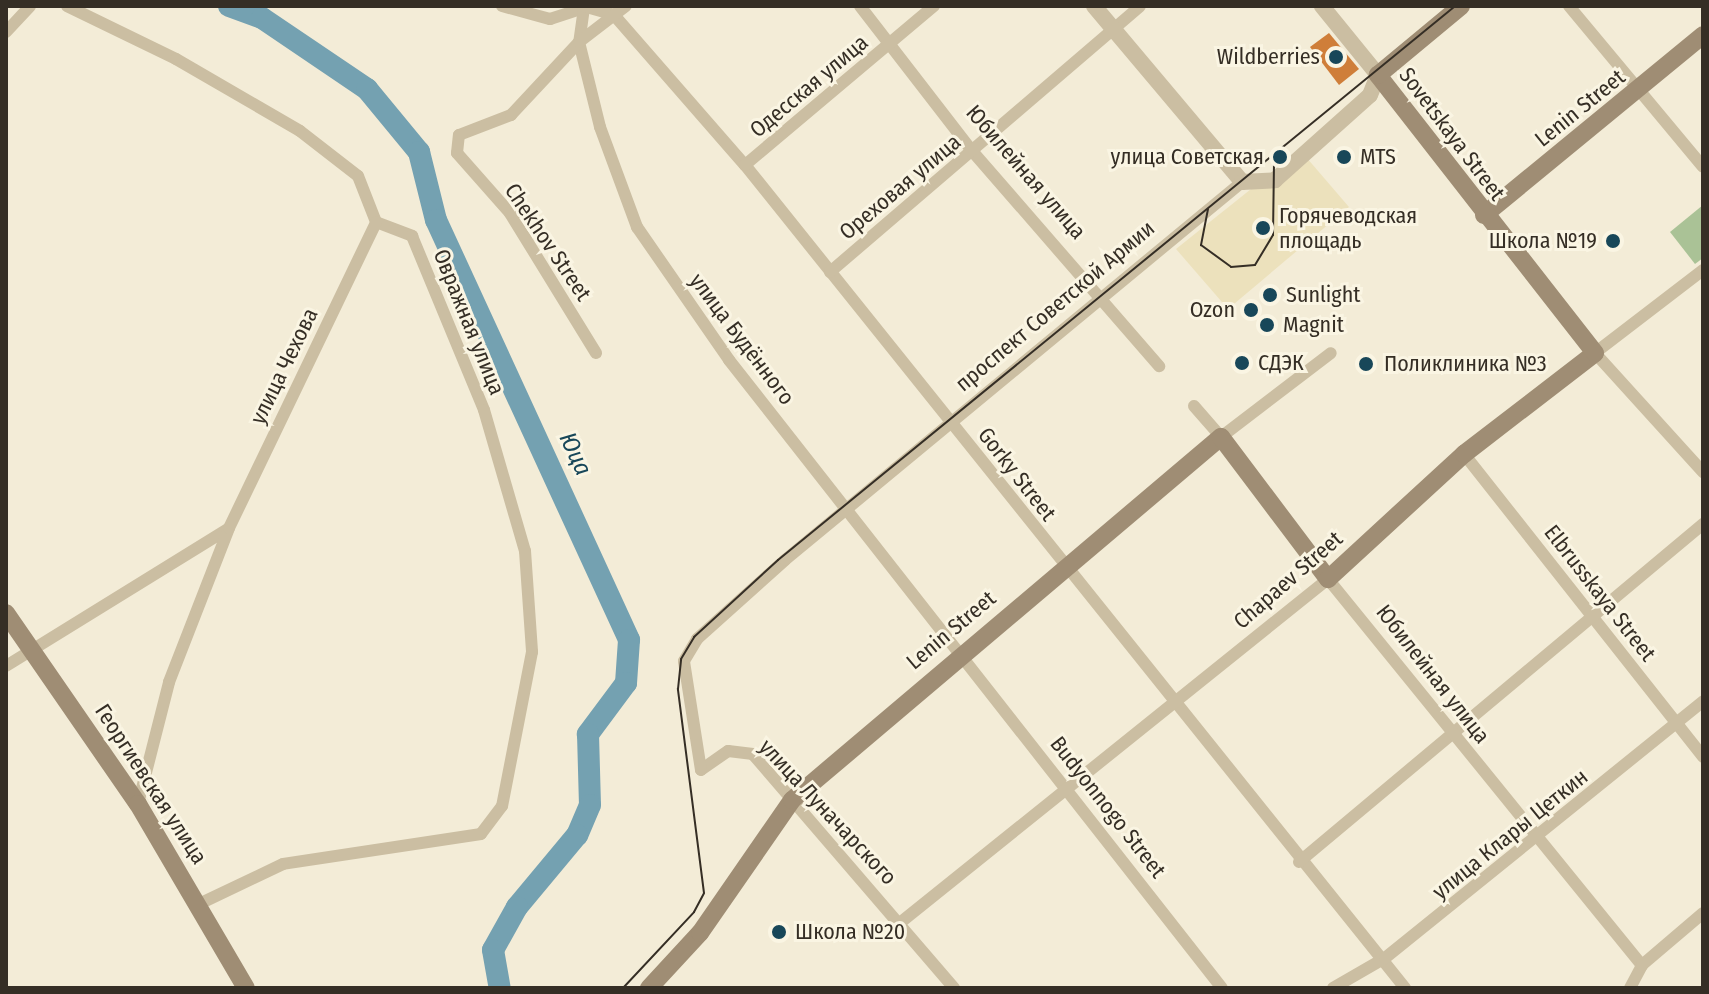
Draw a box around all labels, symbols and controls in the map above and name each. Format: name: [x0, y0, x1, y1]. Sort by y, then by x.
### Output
street label: Одесская улица: [745, 29, 873, 143]
place label: Wildberries: [1217, 44, 1320, 70]
marker: Wildberries: [1327, 48, 1345, 66]
street label: Sovetskaya Street: [1393, 62, 1511, 206]
street label: Lenin Street: [1530, 64, 1630, 152]
street label: Юбилейная улица: [961, 100, 1091, 244]
street label: Ореховая улица: [834, 129, 966, 245]
place label: улица Советская: [1111, 144, 1264, 170]
place label: MTS: [1360, 144, 1396, 170]
marker: улица Советская: [1271, 148, 1289, 166]
marker: MTS: [1335, 148, 1353, 166]
street label: Chekhov Street: [499, 178, 597, 306]
place label: Горячеводская площадь: [1279, 202, 1417, 254]
street label: проспект Советской Армии: [950, 215, 1160, 397]
marker: Горячеводская площадь: [1254, 219, 1272, 237]
place label: Школа №19: [1489, 228, 1597, 254]
marker: Школа №19: [1604, 232, 1622, 250]
street label: Овражная улица: [428, 245, 510, 399]
street label: улица Будённого: [684, 268, 800, 410]
place label: Sunlight: [1286, 282, 1360, 308]
marker: Sunlight: [1261, 286, 1279, 304]
place label: Ozon: [1190, 297, 1235, 323]
marker: Ozon: [1242, 301, 1260, 319]
street label: улица Чехова: [245, 304, 323, 428]
place label: Magnit: [1283, 312, 1344, 338]
marker: Magnit: [1258, 316, 1276, 334]
place label: СДЭК: [1258, 350, 1304, 376]
place label: Поликлиника №3: [1384, 351, 1547, 377]
marker: Поликлиника №3: [1355, 353, 1377, 375]
marker: СДЭК: [1233, 354, 1251, 372]
street label: Gorky Street: [972, 422, 1062, 526]
water label: Юца: [553, 428, 597, 480]
street label: Elbrusskaya Street: [1539, 520, 1661, 666]
street label: Chapaev Street: [1228, 526, 1348, 634]
street label: Lenin Street: [901, 585, 1001, 675]
street label: Юбилейная улица: [1371, 599, 1495, 749]
street label: Георгиевская улица: [89, 699, 213, 869]
street label: Budyonnogo Street: [1045, 731, 1171, 883]
street label: улица Луначарского: [754, 734, 902, 890]
street label: улица Клары Цеткин: [1427, 763, 1593, 905]
place label: Школа №20: [795, 919, 905, 945]
marker: Школа №20: [770, 923, 788, 941]

